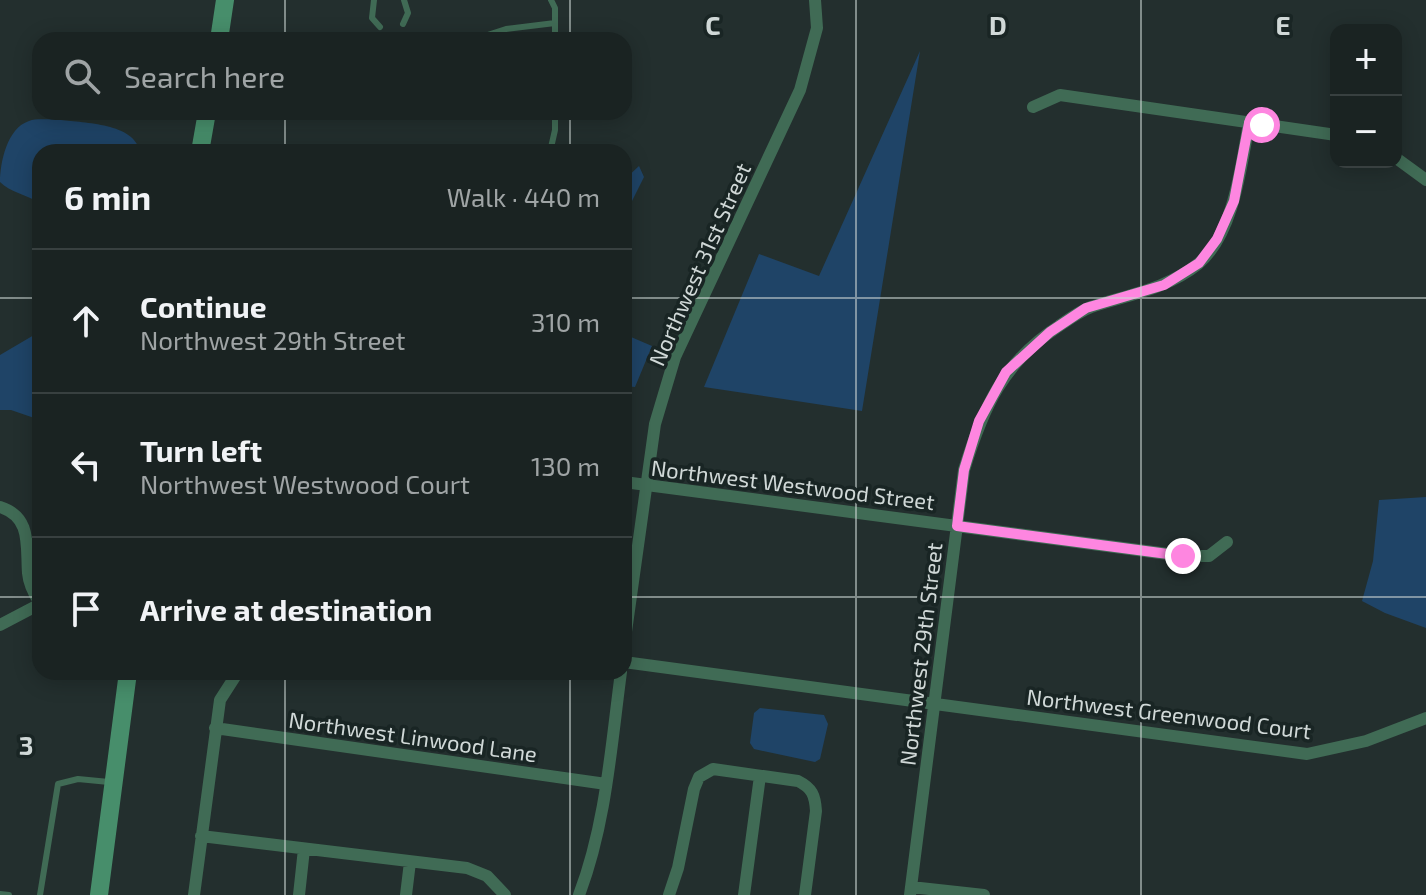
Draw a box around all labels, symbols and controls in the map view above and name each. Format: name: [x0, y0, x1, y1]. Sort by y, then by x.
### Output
text: C: [705, 9, 721, 40]
text: D: [989, 9, 1007, 40]
text: E: [1275, 9, 1291, 40]
map controls: [1330, 24, 1402, 168]
button: +: [1330, 24, 1402, 96]
search box: [32, 32, 632, 120]
icon: search: [60, 54, 104, 98]
text: Search here: [124, 58, 285, 94]
button: −: [1330, 96, 1402, 168]
route start: [1244, 107, 1280, 143]
street label: Northwest 31st Street: [643, 159, 755, 369]
text: 6 min: [64, 176, 151, 217]
text: Walk · 440 m: [447, 181, 600, 212]
text: Continue: [140, 288, 267, 324]
icon: ahead: [64, 299, 108, 343]
text: 310 m: [531, 306, 600, 337]
text: Northwest 29th Street: [140, 324, 405, 355]
text: Turn left: [140, 432, 262, 468]
icon: left: [64, 443, 108, 487]
text: 130 m: [531, 450, 600, 481]
street label: Northwest Westwood Street: [650, 454, 936, 514]
text: Northwest Westwood Court: [140, 468, 470, 499]
route end: [1165, 538, 1201, 574]
street label: Northwest 29th Street: [893, 541, 947, 767]
icon: arrive: [64, 587, 108, 631]
text: Arrive at destination: [140, 591, 432, 627]
street label: Northwest Greenwood Court: [1025, 683, 1313, 743]
street label: Northwest Linwood Lane: [287, 706, 539, 766]
text: 3: [19, 729, 33, 760]

